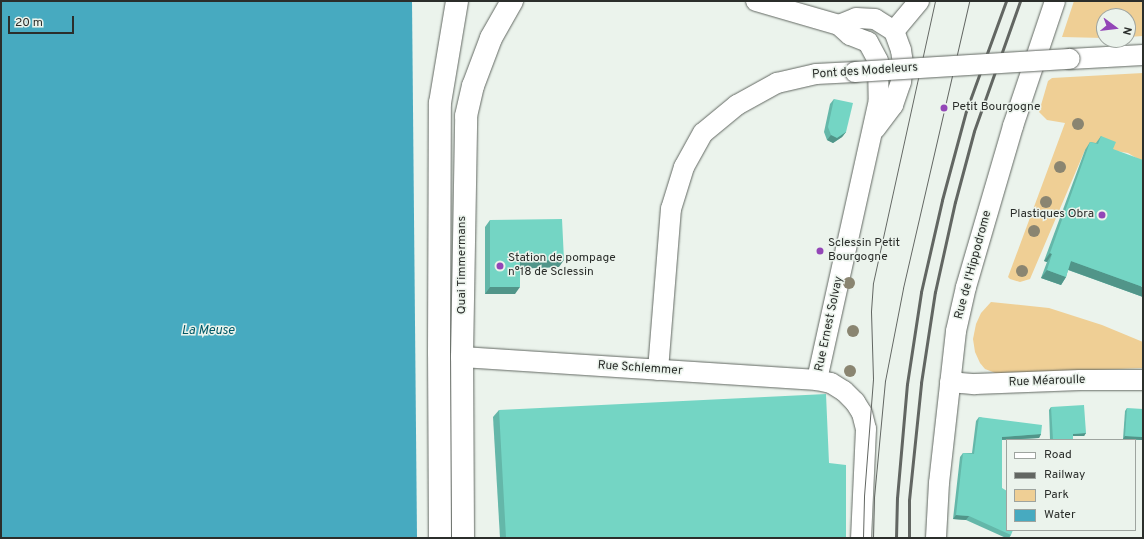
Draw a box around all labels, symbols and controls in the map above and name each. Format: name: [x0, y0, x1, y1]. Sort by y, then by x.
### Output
scale bar: [10, 8, 76, 34]
north arrow: [1096, 8, 1136, 48]
text: 20 m: [15, 15, 43, 31]
text: N: [1119, 25, 1134, 36]
street label: Pont des Modeleurs: [812, 61, 918, 83]
place label: Petit Bourgogne: [952, 101, 1040, 115]
marker: Petit Bourgogne: [939, 103, 949, 113]
place label: Plastiques Obra: [1010, 208, 1094, 222]
street label: Rue de l'Hippodrome: [953, 209, 995, 321]
marker: Plastiques Obra: [1097, 210, 1107, 220]
street label: Quai Timmermans: [456, 216, 470, 314]
place label: Sclessin Petit Bourgogne: [828, 237, 900, 265]
marker: Sclessin Petit Bourgogne: [815, 246, 825, 256]
place label: Station de pompage n°18 de Sclessin: [508, 252, 616, 280]
marker: Station de pompage n°18 de Sclessin: [495, 261, 505, 271]
street label: Rue Ernest Solvay: [813, 275, 847, 373]
water label: La Meuse: [182, 323, 234, 339]
street label: Rue Schlemmer: [597, 359, 683, 379]
street label: Rue Méaroulle: [1008, 373, 1086, 391]
legend: [1006, 439, 1136, 531]
text: Road: [1044, 447, 1072, 463]
text: Railway: [1044, 467, 1085, 483]
text: Park: [1044, 487, 1069, 503]
text: Water: [1044, 507, 1076, 523]

